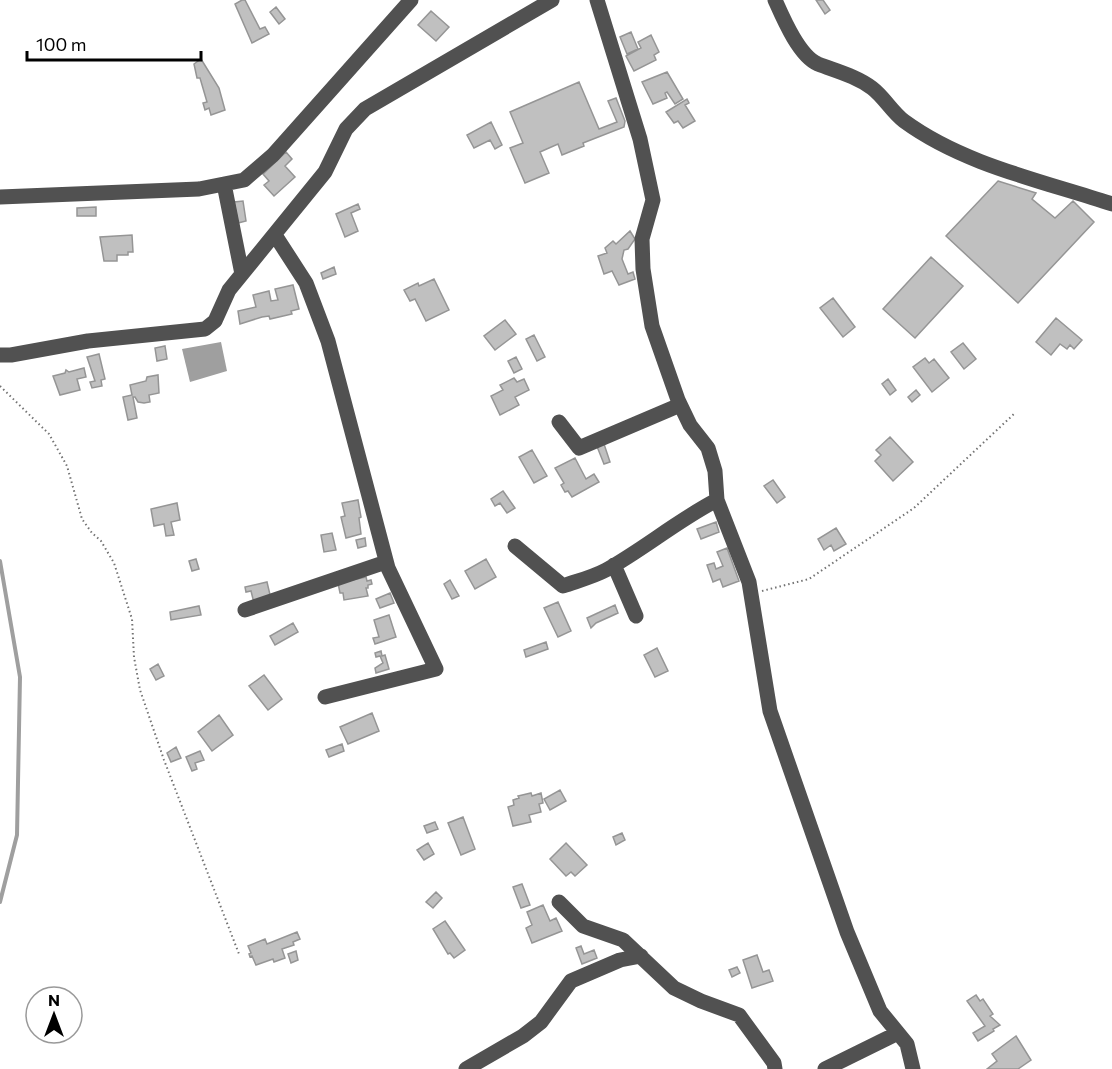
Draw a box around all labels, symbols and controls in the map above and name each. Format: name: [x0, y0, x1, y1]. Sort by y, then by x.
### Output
scale bar: [27, 24, 201, 62]
text: 100 m: [36, 33, 86, 55]
north arrow: [24, 985, 84, 1045]
text: N: [48, 990, 60, 1009]

